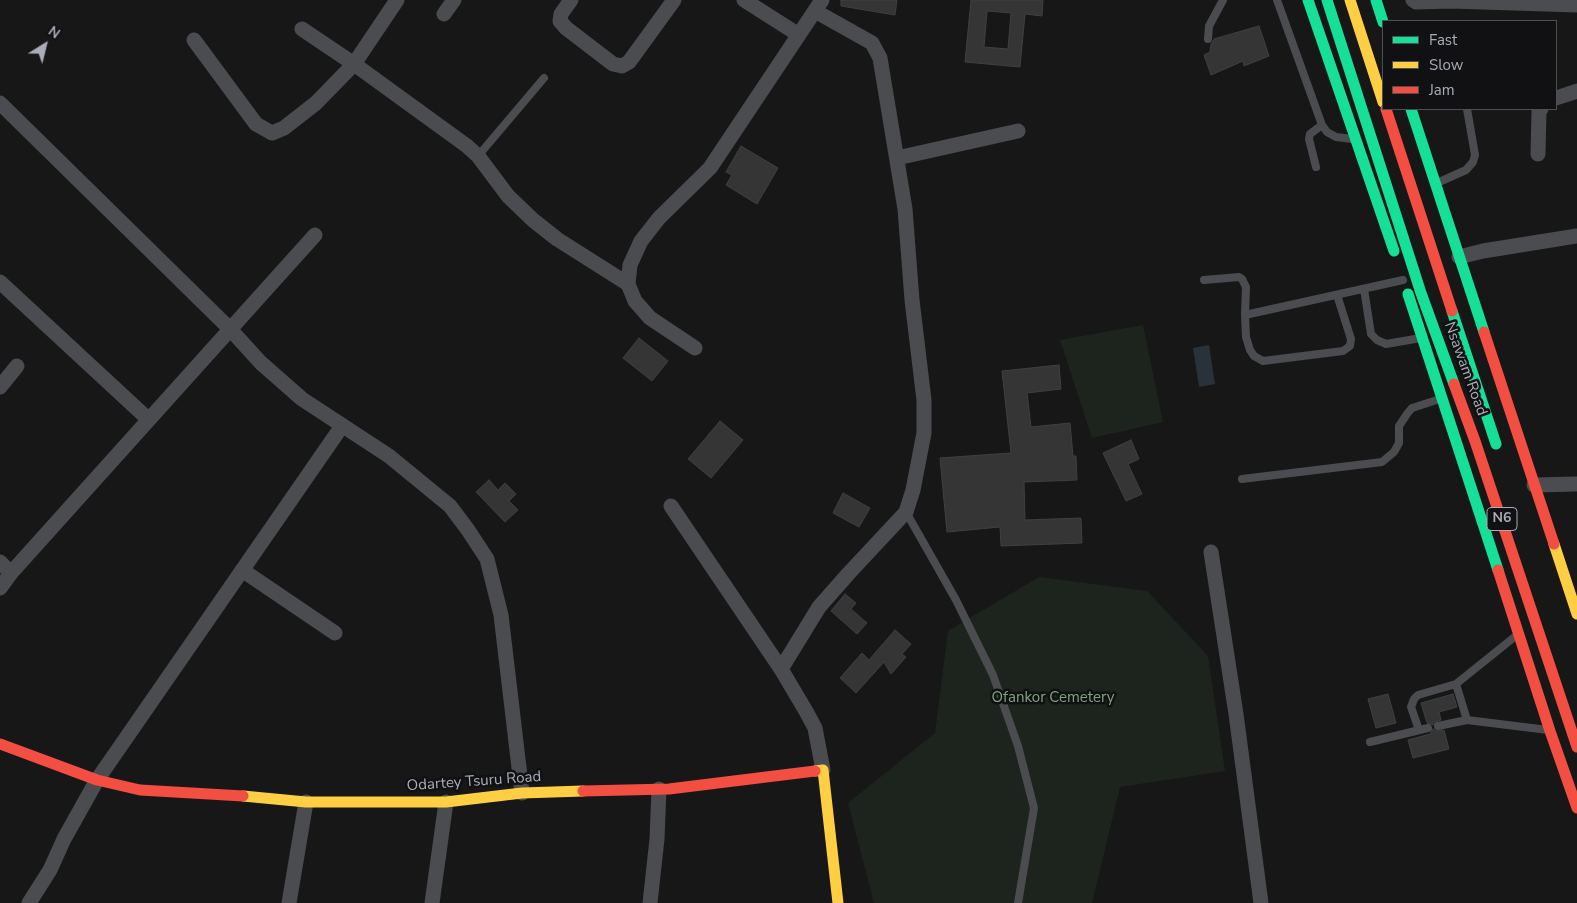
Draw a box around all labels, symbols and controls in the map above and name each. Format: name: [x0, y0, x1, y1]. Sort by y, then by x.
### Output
north arrow: [20, 20, 70, 70]
legend: [1382, 20, 1557, 110]
text: N: [44, 22, 64, 43]
text: Fast: [1429, 30, 1457, 50]
text: Slow: [1429, 55, 1463, 75]
text: Jam: [1429, 80, 1455, 100]
street label: Nsawam Road: [1440, 320, 1490, 418]
road number: N6: [1487, 508, 1517, 530]
park label: Ofankor Cemetery: [992, 689, 1114, 707]
street label: Odartey Tsuru Road: [406, 768, 542, 796]

